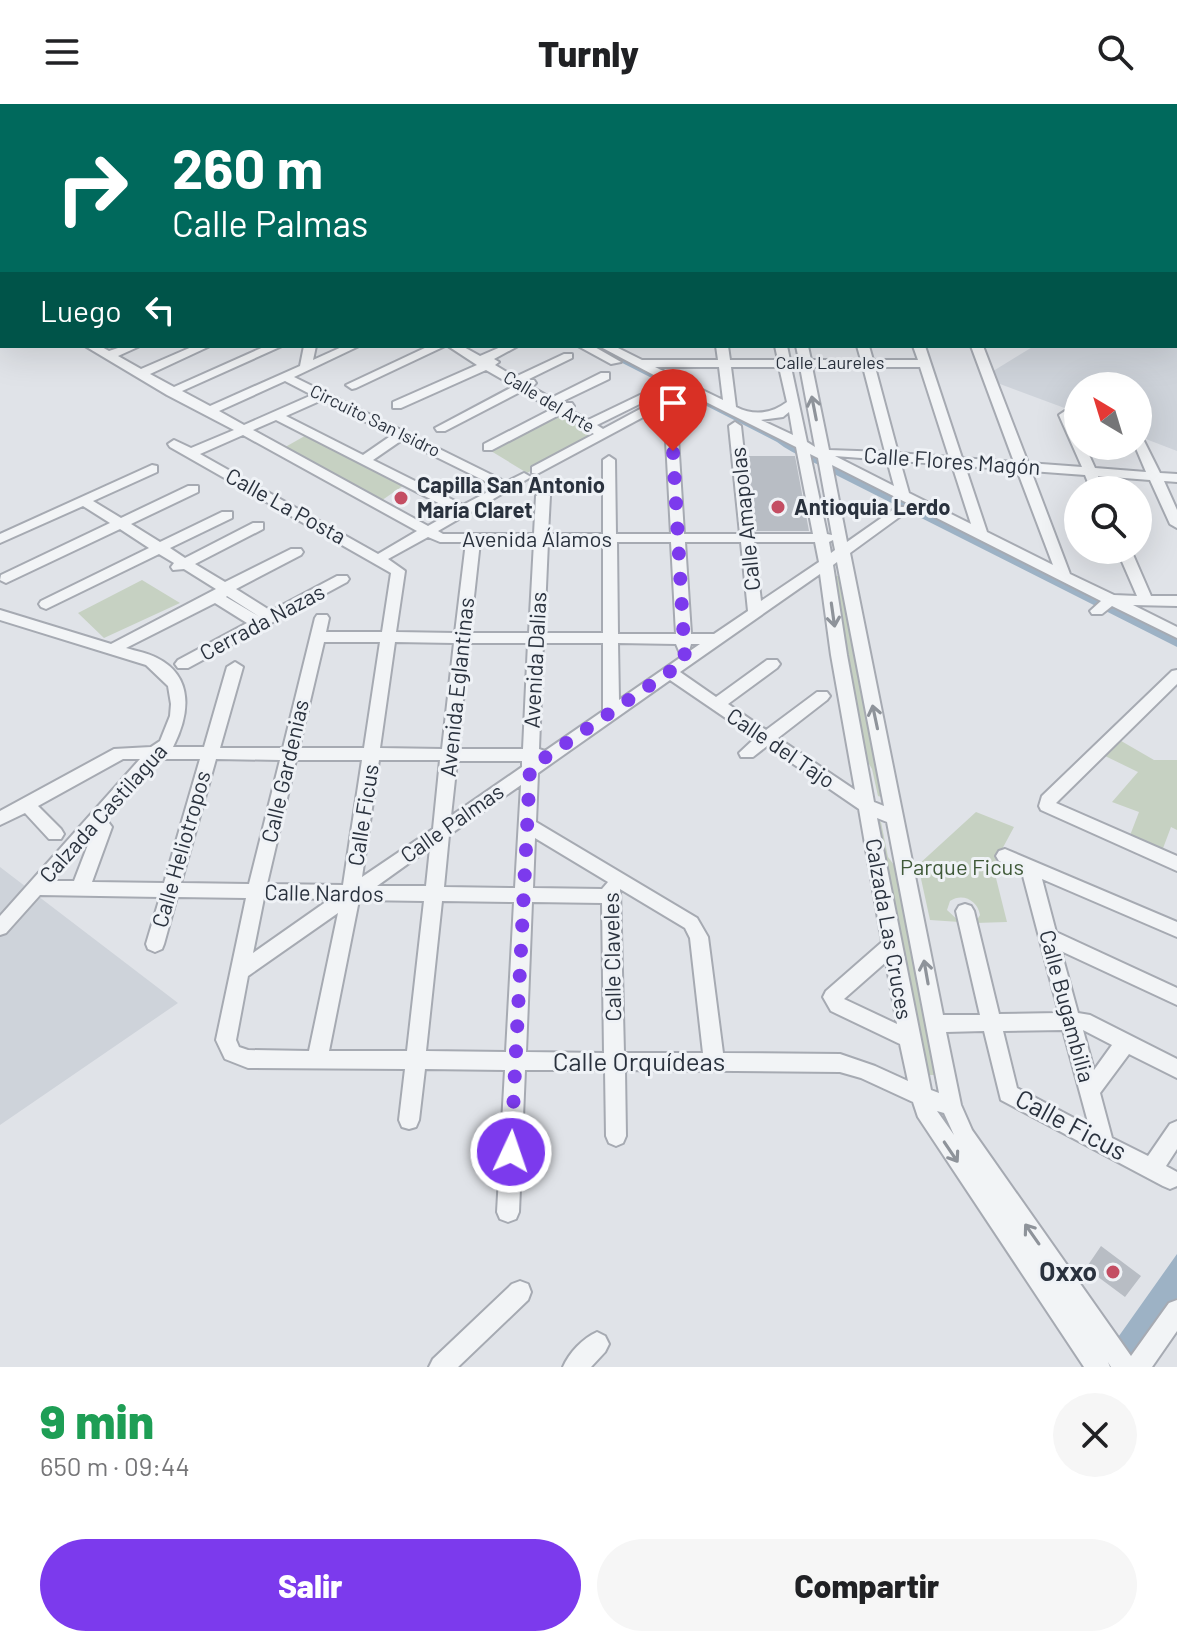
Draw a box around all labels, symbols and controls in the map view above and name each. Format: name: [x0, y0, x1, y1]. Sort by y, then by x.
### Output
icon: menu: [40, 30, 84, 74]
icon: search: [1093, 30, 1137, 74]
text: Turnly: [538, 31, 639, 74]
text: 260 m: [172, 133, 323, 200]
icon: right: [40, 136, 144, 240]
text: Calle Palmas: [172, 201, 368, 244]
icon: left: [138, 288, 182, 332]
text: Luego: [40, 292, 122, 328]
street label: Calle Laureles: [776, 351, 884, 373]
street label: Calle del Arte: [500, 365, 599, 437]
pin: [639, 369, 707, 451]
north arrow: [1064, 372, 1152, 460]
map controls: [1064, 372, 1152, 564]
street label: Circuito San Isidro: [307, 379, 444, 461]
icon: arrive: [651, 381, 695, 425]
one-way arrow: [805, 395, 820, 421]
street label: Calle Flores Magón: [863, 441, 1041, 479]
street label: Calle Amapolas: [724, 446, 764, 592]
street label: Calle La Posta: [222, 461, 351, 549]
place label: Capilla San Antonio María Claret: [417, 471, 605, 522]
button: search: [1064, 476, 1152, 564]
marker: Capilla San Antonio María Claret: [392, 489, 410, 507]
place label: Antioquia Lerdo: [794, 493, 951, 519]
marker: Antioquia Lerdo: [769, 498, 787, 516]
street label: Avenida Álamos: [462, 525, 612, 551]
street label: Cerrada Nazas: [195, 577, 328, 665]
street label: Avenida Dalias: [517, 591, 551, 729]
street label: Avenida Eglantinas: [434, 596, 478, 778]
one-way arrow: [826, 602, 841, 627]
street label: Calle Gardenias: [255, 697, 313, 845]
street label: Calle del Tajo: [723, 702, 841, 793]
one-way arrow: [867, 705, 882, 731]
street label: Calzada Castilagua: [33, 738, 171, 887]
street label: Calle Ficus: [341, 762, 383, 868]
street label: Calle Heliotropos: [145, 767, 215, 930]
street label: Calle Palmas: [395, 777, 508, 867]
street label: Calzada Las Cruces: [861, 836, 919, 1021]
park label: Parque Ficus: [900, 853, 1024, 879]
street label: Calle Nardos: [264, 878, 384, 906]
street label: Calle Claveles: [597, 892, 625, 1022]
street label: Calle Bugambilia: [1035, 927, 1101, 1085]
one-way arrow: [917, 960, 932, 986]
street label: Calle Orquídeas: [553, 1045, 725, 1076]
street label: Calle Ficus: [1011, 1082, 1133, 1166]
position arrow: [469, 1110, 553, 1194]
one-way arrow: [943, 1141, 959, 1163]
one-way arrow: [1024, 1224, 1040, 1246]
place label: Oxxo: [1039, 1255, 1097, 1286]
marker: Oxxo: [1104, 1263, 1122, 1281]
text: 9 min: [40, 1391, 154, 1449]
button: close: [1053, 1393, 1137, 1477]
text: 650 m · 09:44: [40, 1450, 190, 1481]
button: Salir: [40, 1539, 581, 1631]
button: Compartir: [597, 1539, 1137, 1631]

